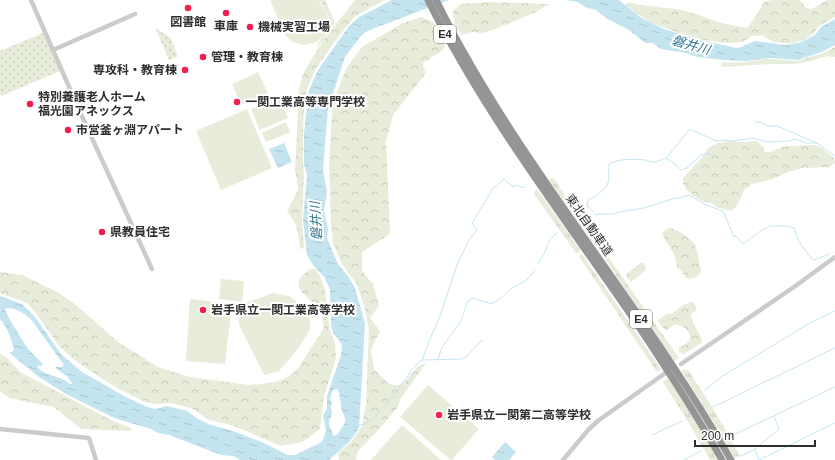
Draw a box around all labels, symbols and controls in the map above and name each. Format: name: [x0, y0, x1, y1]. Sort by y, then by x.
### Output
marker: 図書館: [183, 3, 193, 13]
marker: 車庫: [221, 8, 231, 18]
place label: 図書館: [170, 15, 206, 29]
place label: 車庫: [214, 19, 238, 33]
place label: 機械実習工場: [258, 20, 330, 34]
marker: 機械実習工場: [245, 22, 255, 32]
road number: E4: [434, 25, 456, 43]
water label: 磐井川: [670, 32, 714, 58]
place label: 管理・教育棟: [211, 50, 283, 64]
marker: 管理・教育棟: [198, 52, 208, 62]
place label: 専攻科・教育棟: [93, 63, 177, 77]
marker: 専攻科・教育棟: [180, 65, 190, 75]
place label: 特別養護老人ホーム 福光園アネックス: [38, 90, 146, 118]
place label: 一関工業高等専門学校: [245, 95, 365, 109]
marker: 一関工業高等専門学校: [232, 97, 242, 107]
marker: 特別養護老人ホーム 福光園アネックス: [25, 99, 35, 109]
place label: 市営釜ヶ淵アパート: [76, 123, 184, 137]
marker: 市営釜ヶ淵アパート: [63, 125, 73, 135]
street label: 東北自動車道: [563, 191, 615, 259]
water label: 磐井川: [307, 199, 325, 241]
place label: 県教員住宅: [110, 225, 170, 239]
marker: 県教員住宅: [97, 227, 107, 237]
place label: 岩手県立一関工業高等学校: [211, 303, 355, 317]
marker: 岩手県立一関工業高等学校: [198, 305, 208, 315]
road number: E4: [630, 310, 652, 328]
place label: 岩手県立一関第二高等学校: [447, 408, 591, 422]
marker: 岩手県立一関第二高等学校: [434, 410, 444, 420]
scale bar: [695, 422, 815, 448]
text: 200 m: [701, 429, 734, 443]

